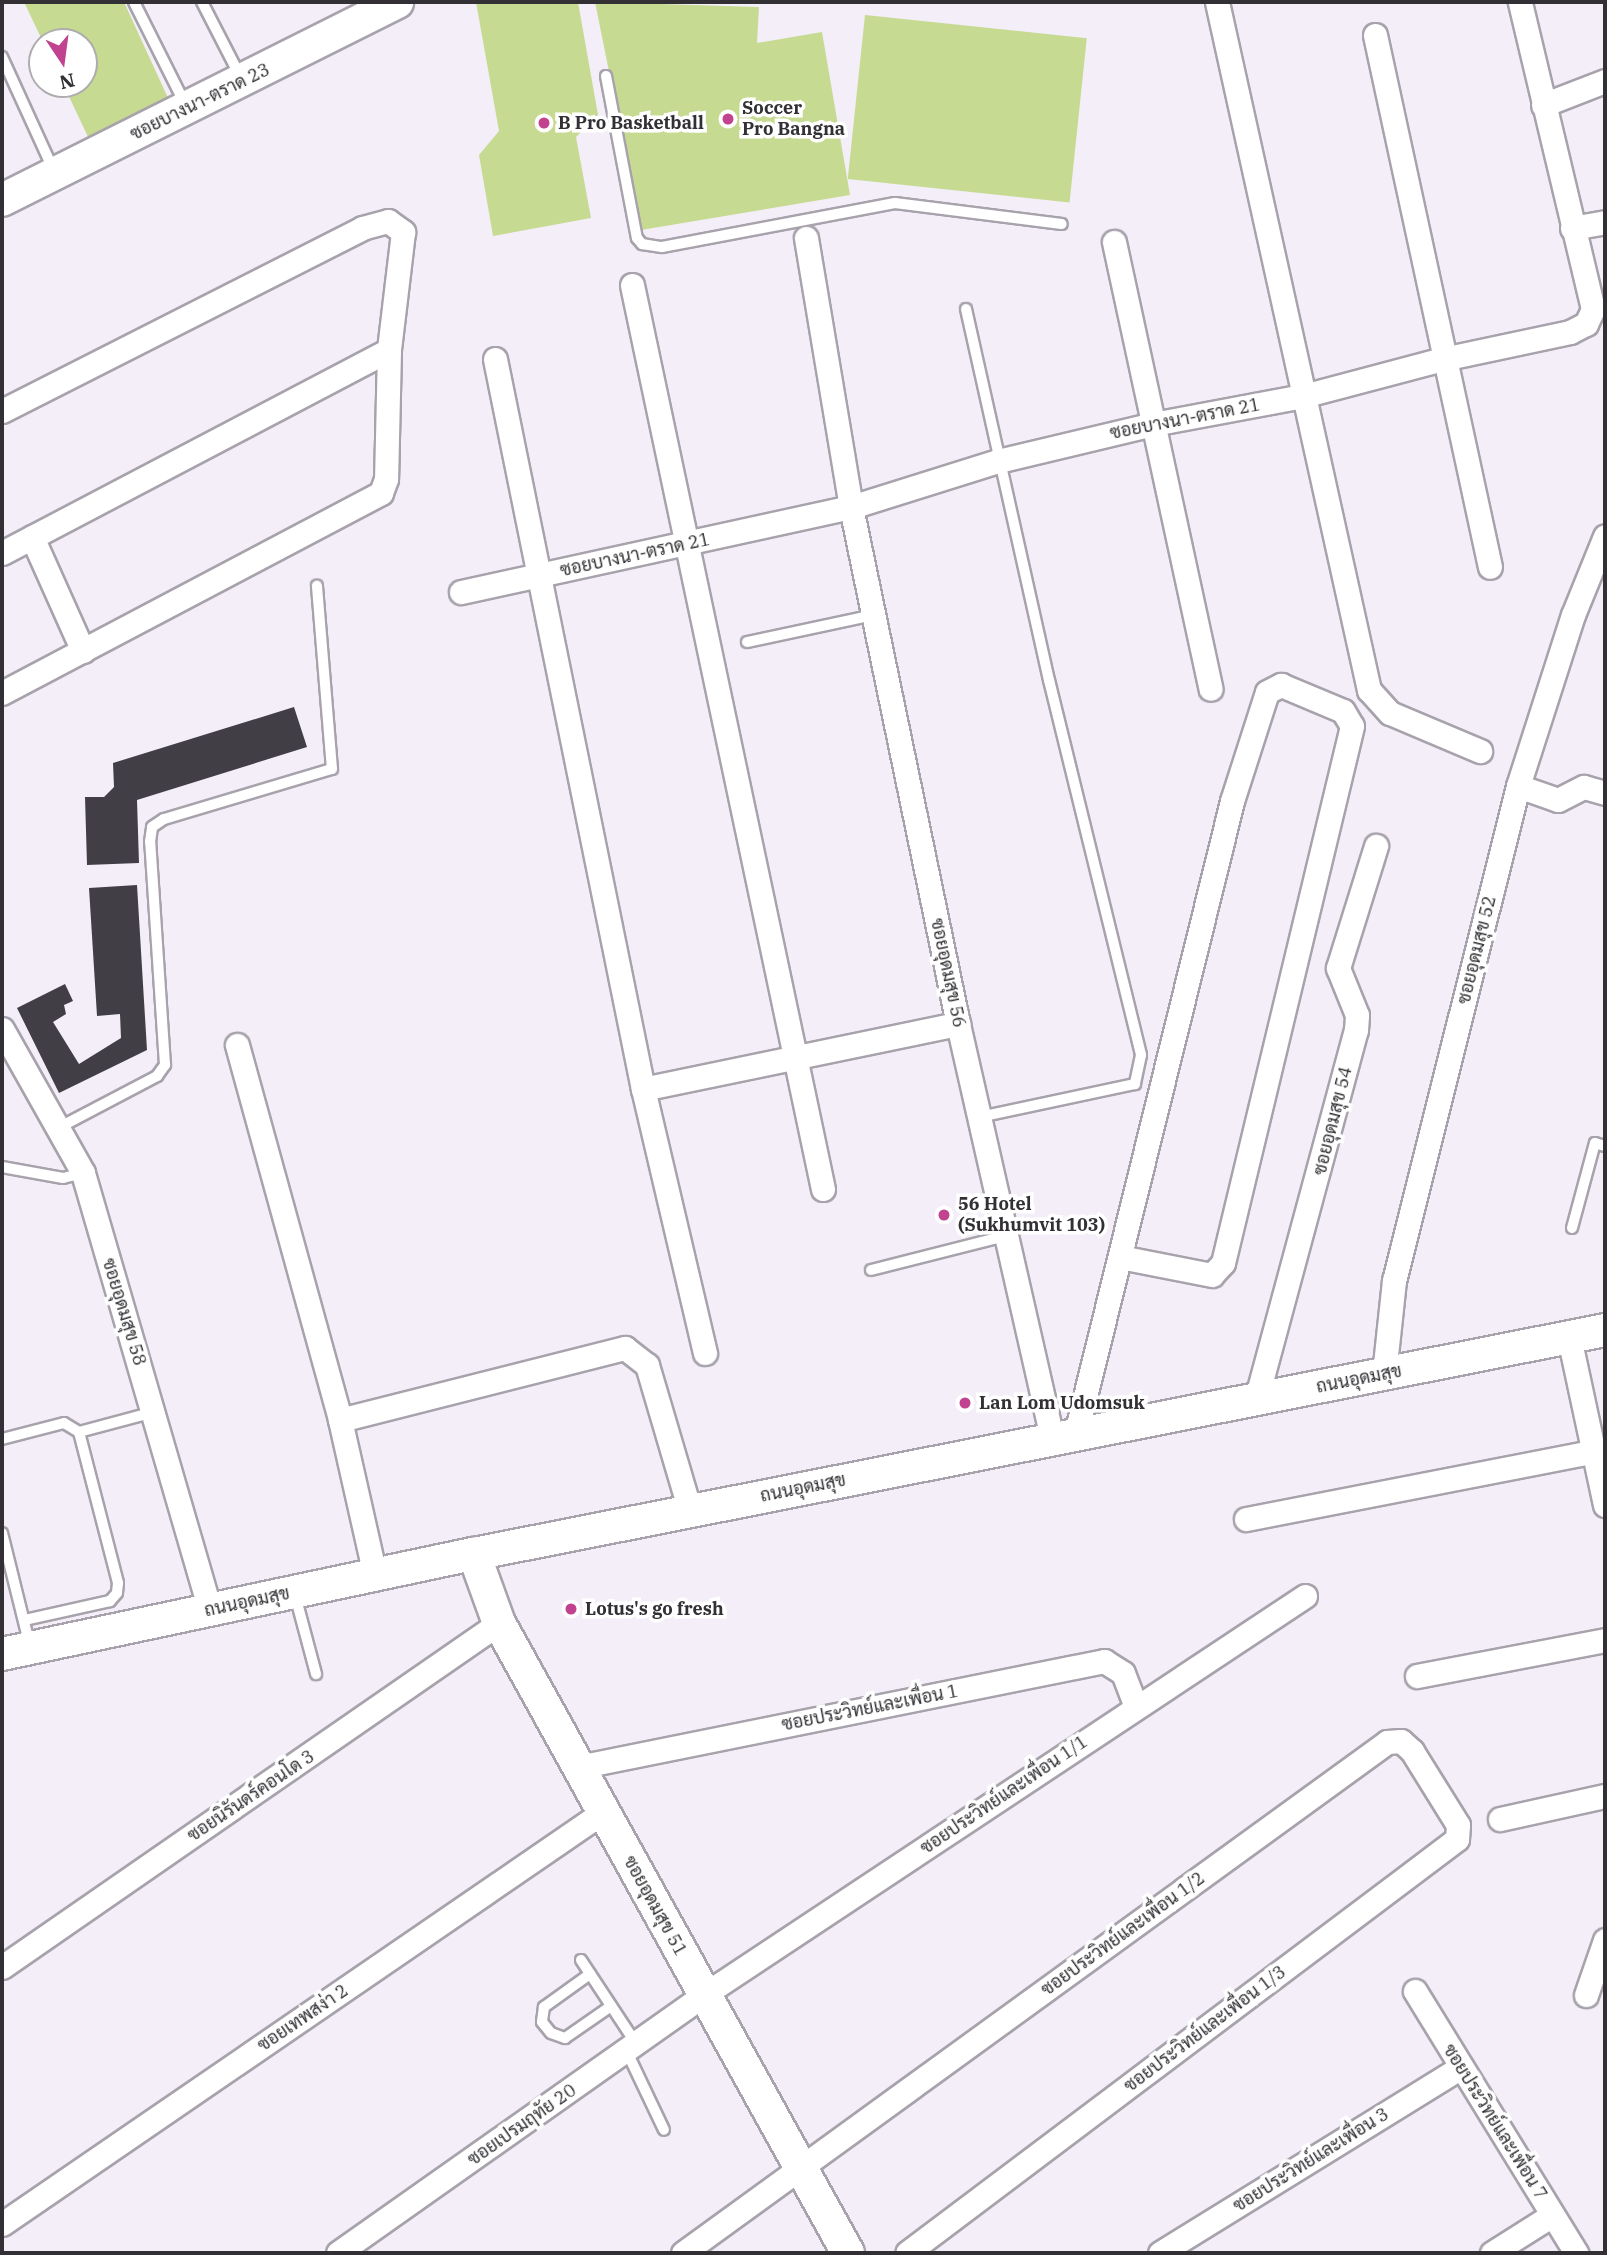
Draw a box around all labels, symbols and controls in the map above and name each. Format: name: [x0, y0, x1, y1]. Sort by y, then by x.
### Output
north arrow: [28, 28, 98, 98]
street label: ซอยบางนา-ตราด 23: [127, 59, 273, 145]
text: N: [57, 68, 77, 95]
place label: Soccer Pro Bangna: [742, 98, 845, 140]
marker: Soccer Pro Bangna: [720, 111, 736, 127]
place label: B Pro Basketball: [558, 112, 704, 134]
marker: B Pro Basketball: [536, 115, 552, 131]
street label: ซอยบางนา-ตราด 21: [1108, 394, 1262, 444]
street label: ซอยบางนา-ตราด 21: [558, 529, 712, 581]
street label: ซอยอุดมสุข 52: [1453, 893, 1501, 1007]
street label: ซอยอุดมสุข 56: [926, 916, 970, 1030]
street label: ซอยอุดมสุข 54: [1309, 1064, 1357, 1178]
place label: 56 Hotel (Sukhumvit 103): [958, 1194, 1105, 1236]
marker: 56 Hotel (Sukhumvit 103): [936, 1207, 952, 1223]
street label: ซอยอุดมสุข 58: [97, 1256, 151, 1368]
street label: ถนนอุดมสุข: [1314, 1360, 1404, 1398]
place label: Lan Lom Udomsuk: [979, 1392, 1145, 1414]
marker: Lan Lom Udomsuk: [957, 1395, 973, 1411]
street label: ถนนอุดมสุข: [758, 1469, 848, 1507]
street label: ถนนอุดมสุข: [202, 1582, 292, 1622]
place label: Lotus's go fresh: [585, 1598, 724, 1620]
marker: Lotus's go fresh: [563, 1601, 579, 1617]
street label: ซอยประวิทย์และเพื่อน 1: [780, 1680, 960, 1736]
street label: ซอยประวิทย์และเพื่อน 1/1: [916, 1731, 1092, 1859]
street label: ซอยนิรันดร์คอนโด 3: [183, 1746, 319, 1846]
street label: ซอยอุดมสุข 51: [619, 1852, 691, 1960]
street label: ซอยประวิทย์และเพื่อน 1/2: [1037, 1867, 1209, 2001]
street label: ซอยประวิทย์และเพื่อน 1/3: [1120, 1961, 1290, 2097]
street label: ซอยเทพสง่า 2: [254, 1980, 352, 2056]
street label: ซอยประวิทย์และเพื่อน 7: [1438, 2040, 1552, 2204]
street label: ซอยเปรมฤทัย 20: [464, 2080, 580, 2170]
street label: ซอยประวิทย์และเพื่อน 3: [1229, 2103, 1393, 2217]

